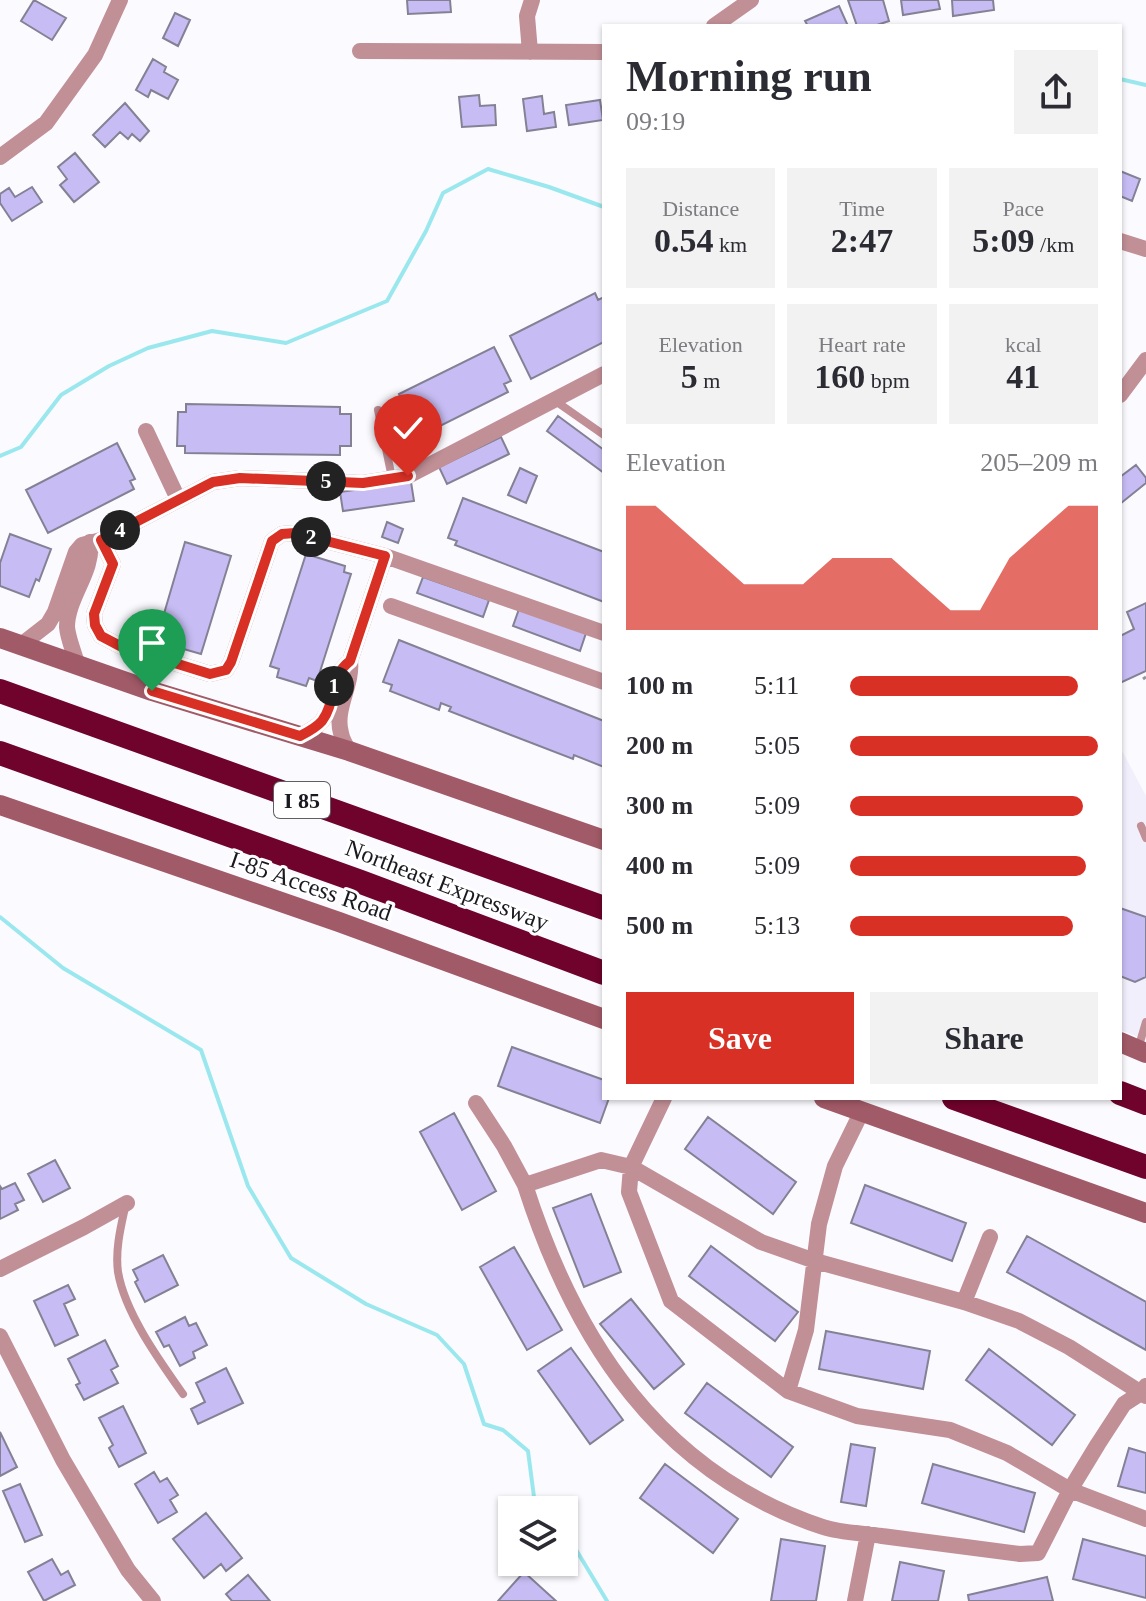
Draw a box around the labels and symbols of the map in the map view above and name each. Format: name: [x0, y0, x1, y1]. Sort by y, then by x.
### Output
pin: [374, 394, 442, 476]
pin: 5: [306, 461, 346, 501]
pin: 4: [100, 510, 140, 550]
pin: 2: [291, 517, 331, 557]
pin: [118, 609, 186, 691]
pin: 1: [314, 666, 354, 706]
road number: I 85: [274, 782, 330, 818]
street label: Northeast Expressway: [342, 834, 552, 936]
street label: I-85 Access Road: [227, 846, 395, 926]

